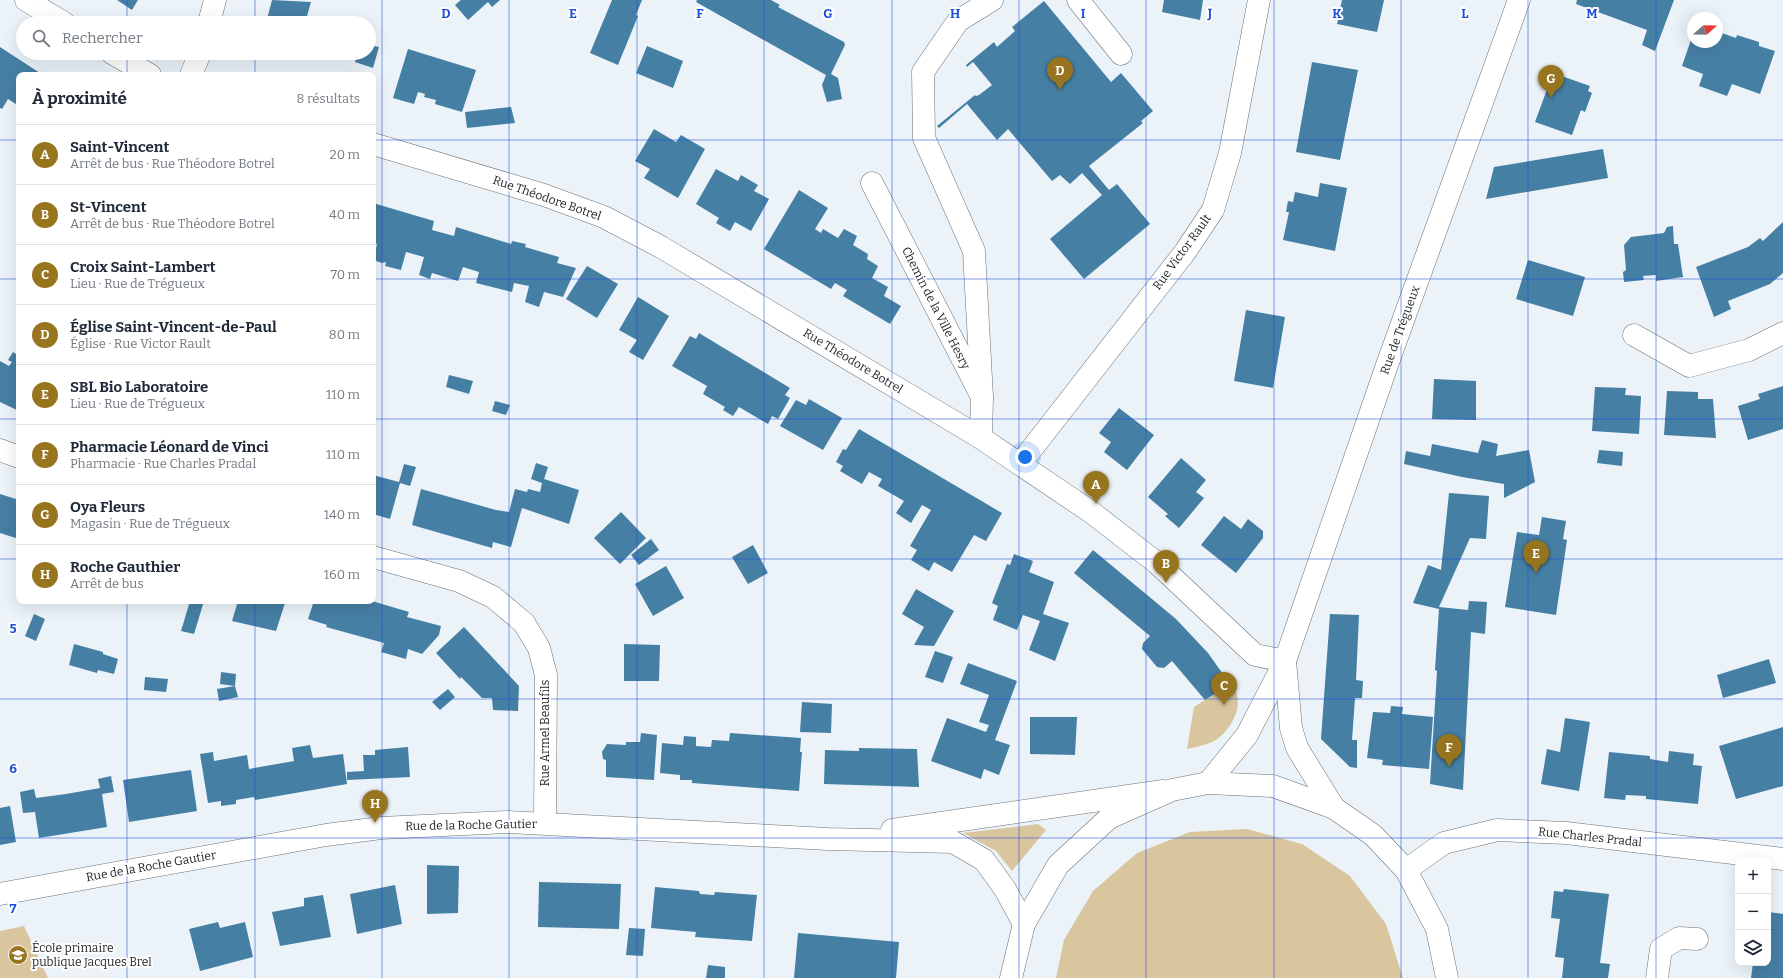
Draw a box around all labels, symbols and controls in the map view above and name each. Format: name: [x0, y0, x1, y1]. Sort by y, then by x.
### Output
text: D: [441, 6, 451, 21]
text: E: [569, 6, 577, 21]
text: F: [696, 6, 704, 21]
text: G: [823, 6, 833, 21]
text: H: [950, 6, 960, 21]
text: I: [1081, 6, 1086, 21]
text: J: [1207, 6, 1213, 21]
text: K: [1332, 6, 1342, 21]
text: L: [1461, 6, 1469, 21]
text: M: [1586, 6, 1598, 21]
north arrow: [1687, 12, 1723, 48]
search box: [16, 16, 376, 60]
icon: search: [30, 27, 52, 49]
text: Rechercher: [62, 29, 143, 47]
pin: D: [1047, 57, 1073, 90]
pin: G: [1538, 65, 1564, 98]
text: À proximité: [32, 88, 127, 109]
text: 8 résultats: [297, 91, 360, 106]
text: Saint-Vincent: [70, 138, 169, 156]
text: A: [40, 147, 50, 162]
text: 20 m: [330, 147, 360, 162]
text: Arrêt de bus · Rue Théodore Botrel: [70, 156, 275, 171]
street label: Rue Théodore Botrel: [491, 173, 604, 223]
text: St-Vincent: [70, 198, 147, 216]
text: B: [41, 207, 49, 222]
text: 40 m: [329, 207, 360, 222]
street label: Rue Victor Rault: [1150, 211, 1214, 292]
text: Arrêt de bus · Rue Théodore Botrel: [70, 216, 275, 231]
street label: Chemin de la Ville Hesry: [899, 244, 973, 372]
text: Croix Saint-Lambert: [70, 258, 216, 276]
text: C: [41, 267, 49, 282]
text: 70 m: [330, 267, 360, 282]
text: Lieu · Rue de Trégueux: [70, 276, 205, 291]
street label: Rue de Trégueux: [1377, 283, 1423, 376]
text: Église Saint-Vincent-de-Paul: [70, 318, 277, 336]
street label: Rue Théodore Botrel: [801, 326, 906, 397]
text: D: [40, 327, 50, 342]
text: 80 m: [329, 327, 360, 342]
text: Église · Rue Victor Rault: [70, 336, 211, 351]
text: SBL Bio Laboratoire: [70, 378, 208, 396]
text: E: [41, 387, 49, 402]
text: 110 m: [326, 387, 360, 402]
text: Lieu · Rue de Trégueux: [70, 396, 205, 411]
text: Pharmacie Léonard de Vinci: [70, 438, 269, 456]
text: F: [41, 447, 49, 462]
text: 110 m: [326, 447, 360, 462]
your location: [1015, 447, 1035, 467]
text: Pharmacie · Rue Charles Pradal: [70, 456, 256, 471]
pin: A: [1083, 471, 1109, 504]
text: Oya Fleurs: [70, 498, 145, 516]
text: G: [40, 507, 50, 522]
text: 140 m: [324, 507, 360, 522]
text: Magasin · Rue de Trégueux: [70, 516, 230, 531]
pin: E: [1523, 540, 1549, 573]
pin: B: [1153, 550, 1179, 583]
text: Roche Gauthier: [70, 558, 180, 576]
text: H: [40, 567, 50, 582]
text: 160 m: [324, 567, 360, 582]
text: Arrêt de bus: [70, 576, 144, 591]
text: 5: [9, 621, 17, 636]
pin: C: [1211, 672, 1237, 705]
street label: Rue Armel Beaufils: [538, 679, 552, 786]
pin: F: [1436, 734, 1462, 767]
text: 6: [9, 761, 17, 776]
pin: H: [362, 790, 388, 823]
street label: Rue de la Roche Gautier: [405, 817, 538, 833]
street label: Rue Charles Pradal: [1537, 825, 1643, 849]
street label: Rue de la Roche Gautier: [85, 848, 218, 884]
map controls: [1735, 858, 1771, 966]
button: +: [1735, 858, 1771, 894]
button: −: [1735, 894, 1771, 930]
text: 7: [10, 901, 17, 916]
button: layers: [1735, 930, 1771, 966]
place label: École primaire publique Jacques Brel: [32, 940, 152, 969]
school or university icon: École primaire publique Jacques Brel: [7, 944, 29, 966]

